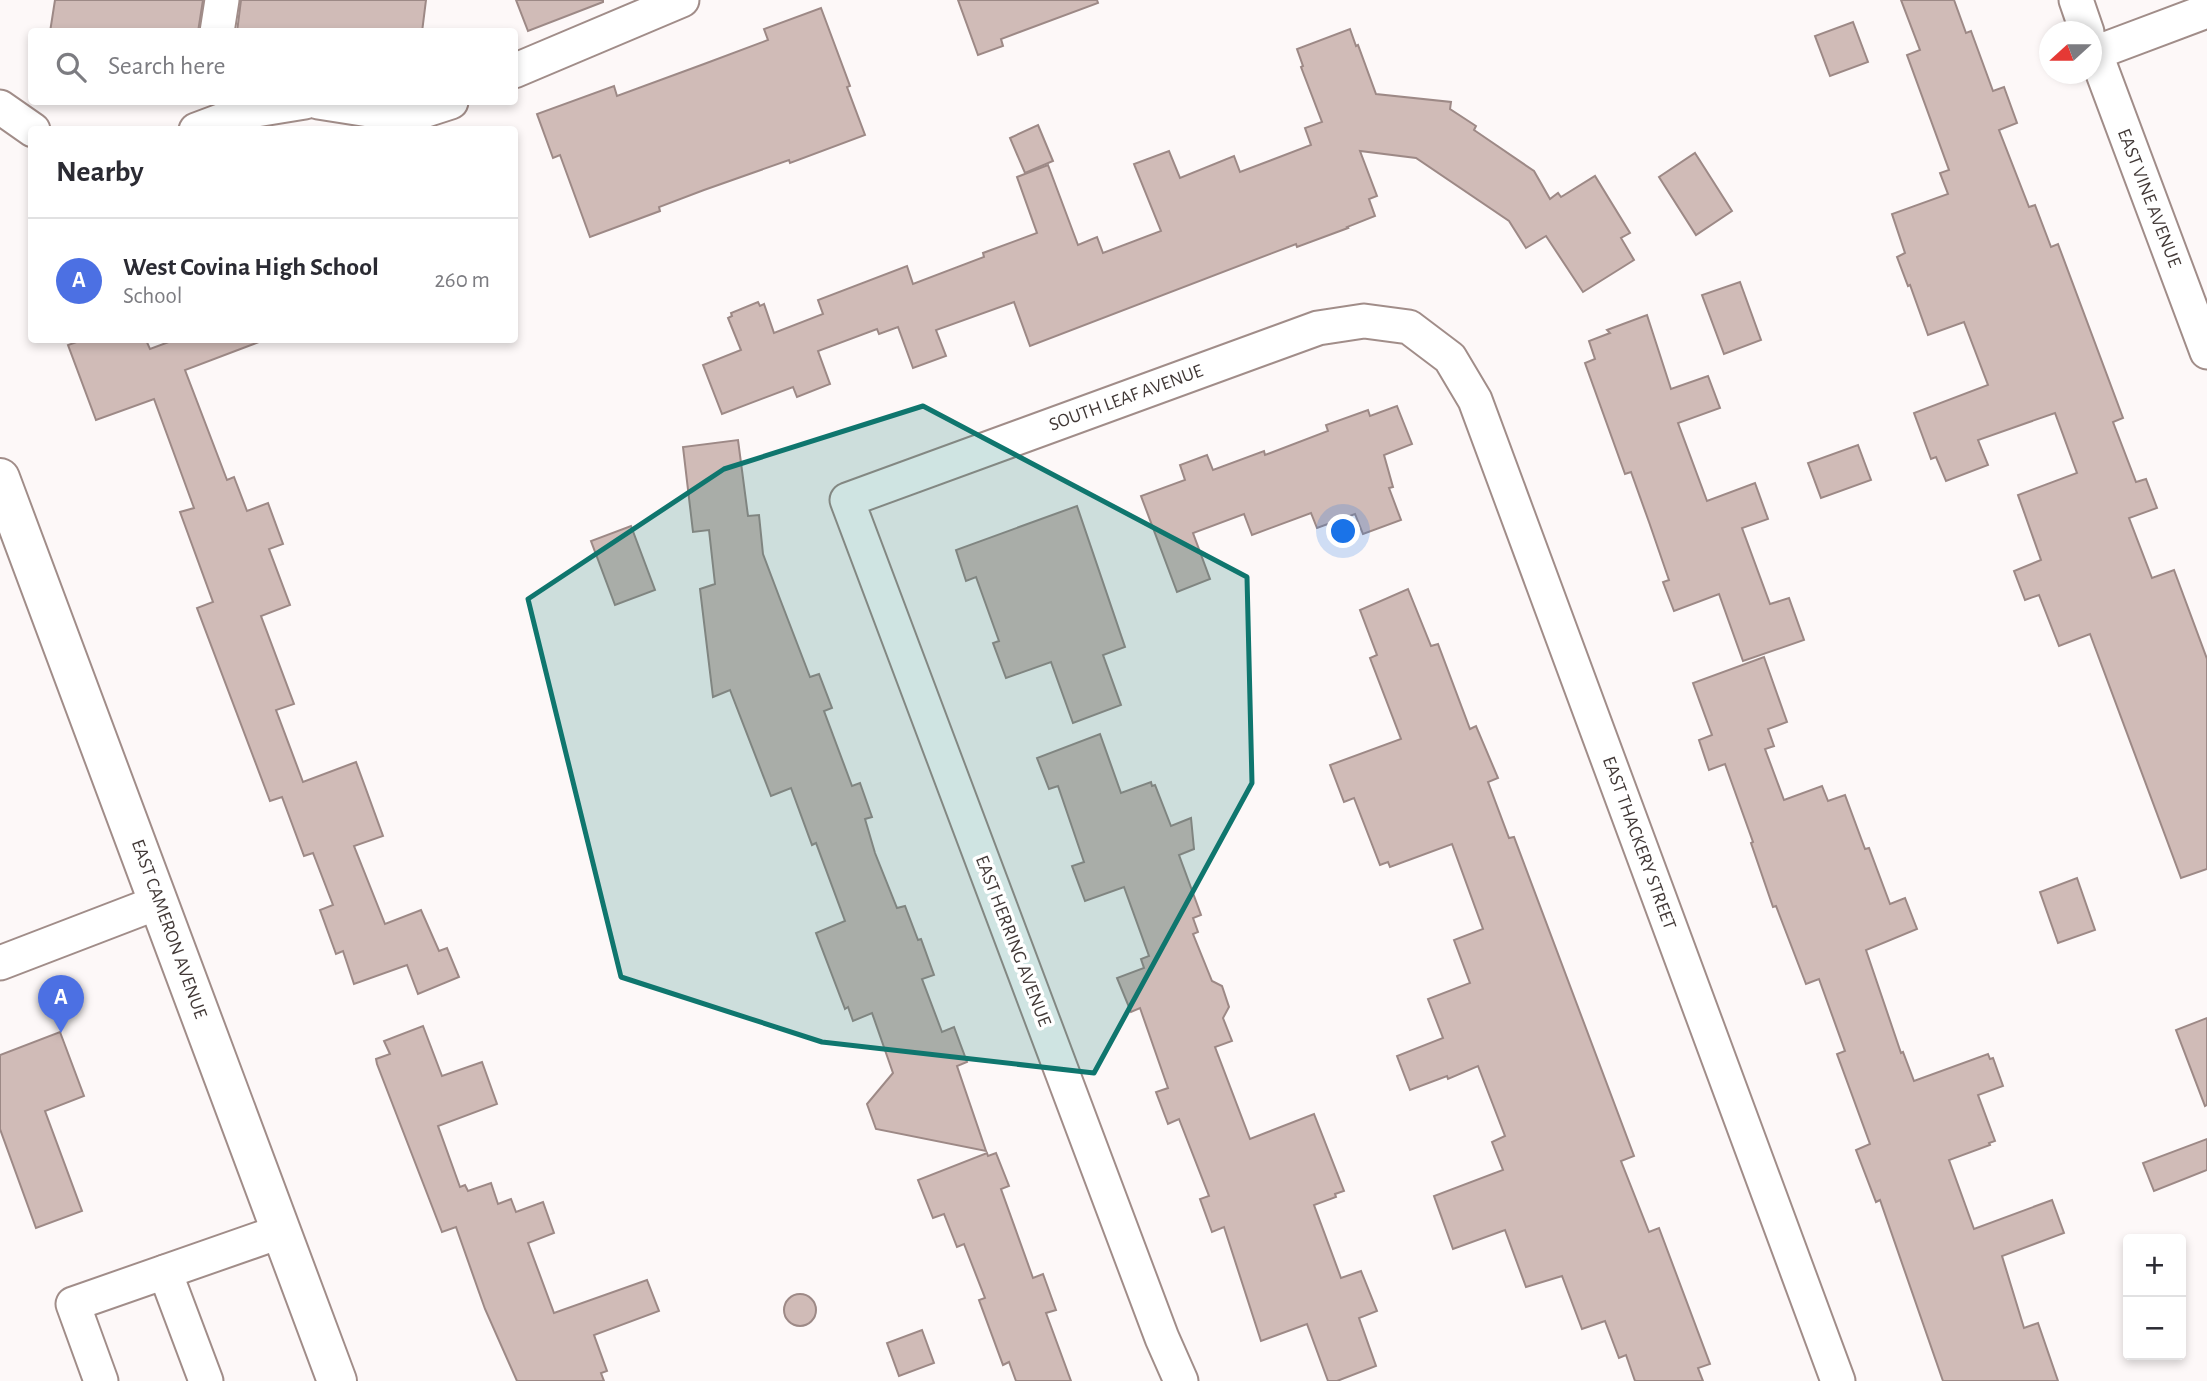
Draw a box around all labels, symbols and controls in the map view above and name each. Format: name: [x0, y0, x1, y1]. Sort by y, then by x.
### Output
north arrow: [2039, 21, 2102, 84]
search box: [28, 28, 518, 105]
icon: search: [52, 48, 90, 86]
text: Search here: [108, 53, 226, 79]
street label: EAST VINE AVENUE: [2114, 126, 2184, 270]
text: Nearby: [56, 157, 144, 187]
text: West Covina High School: [123, 254, 379, 280]
text: A: [72, 269, 86, 292]
text: 260 m: [434, 269, 490, 292]
text: School: [123, 285, 182, 308]
street label: SOUTH LEAF AVENUE: [1047, 361, 1205, 435]
your location: [1326, 514, 1360, 548]
street label: EAST THACKERY STREET: [1599, 754, 1679, 932]
street label: EAST CAMERON AVENUE: [128, 837, 210, 1021]
street label: EAST HERRING AVENUE: [972, 853, 1054, 1029]
pin: A: [38, 975, 84, 1033]
map controls: [2123, 1234, 2186, 1360]
button: +: [2123, 1234, 2186, 1297]
button: −: [2123, 1297, 2186, 1360]

